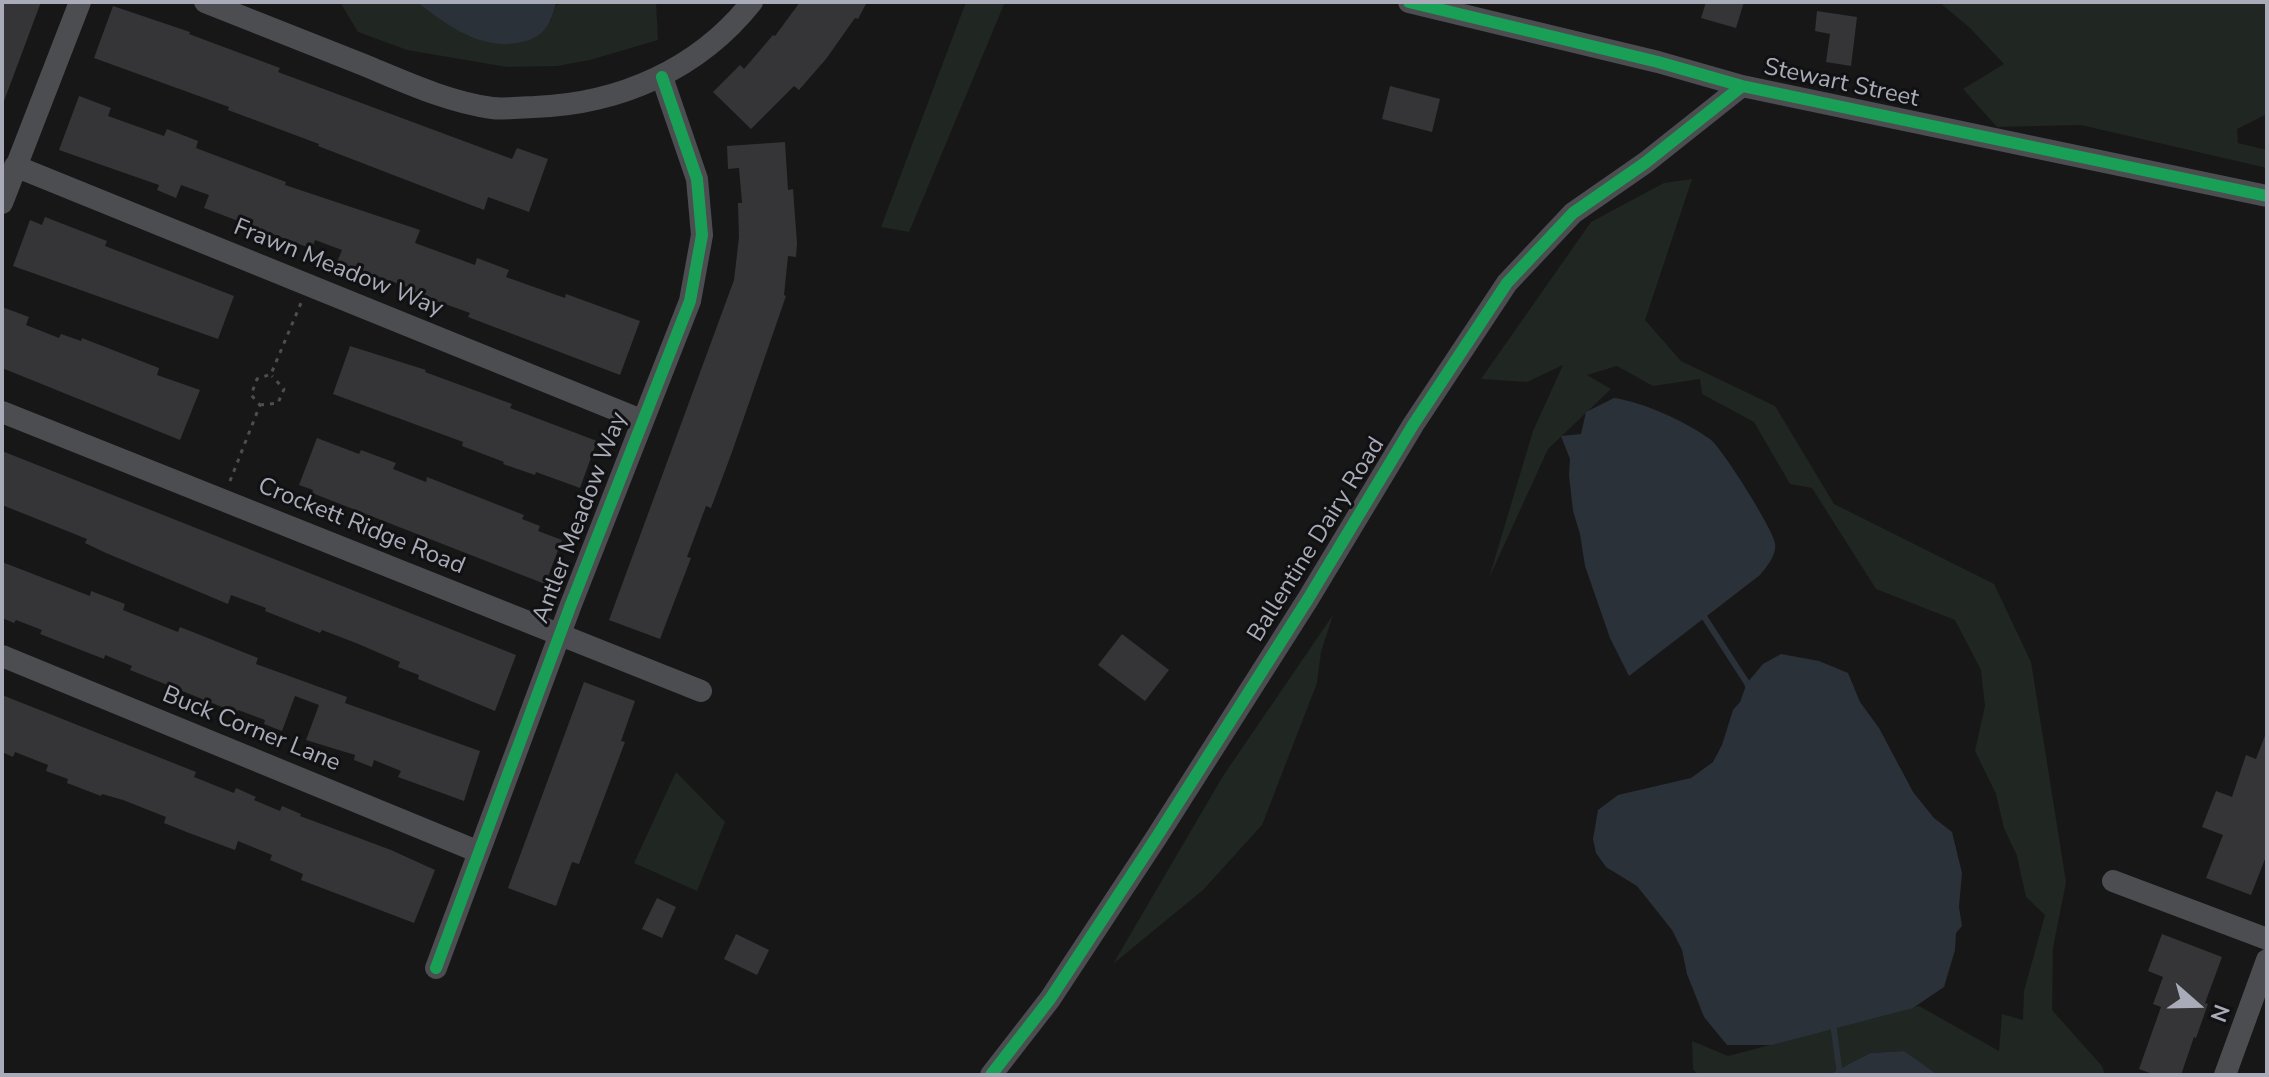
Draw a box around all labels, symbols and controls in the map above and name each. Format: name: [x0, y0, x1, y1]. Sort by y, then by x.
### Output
street label: Stewart Street: [1761, 54, 1921, 114]
street label: Frawn Meadow Way: [229, 214, 447, 324]
street label: Antler Meadow Way: [528, 408, 634, 628]
street label: Ballentine Dairy Road: [1242, 432, 1392, 648]
street label: Crockett Ridge Road: [253, 472, 469, 582]
street label: Buck Corner Lane: [158, 681, 344, 779]
north arrow: [2157, 965, 2237, 1045]
text: N: [2203, 1000, 2236, 1026]

